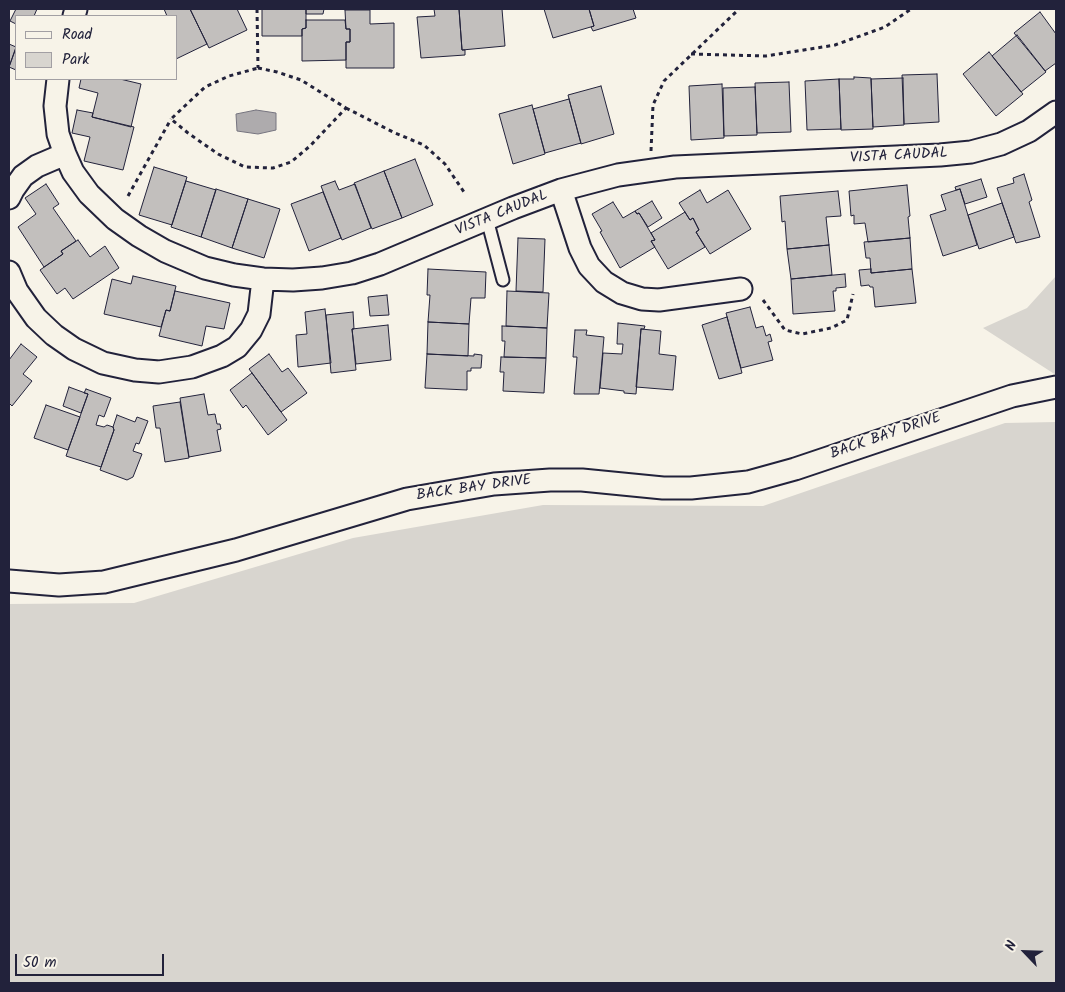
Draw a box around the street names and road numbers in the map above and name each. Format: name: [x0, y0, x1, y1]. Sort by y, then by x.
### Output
street label: VISTA CAUDAL: [850, 145, 948, 169]
street label: VISTA CAUDAL: [453, 187, 551, 241]
street label: BACK BAY DRIVE: [828, 410, 944, 464]
street label: BACK BAY DRIVE: [415, 472, 533, 506]

